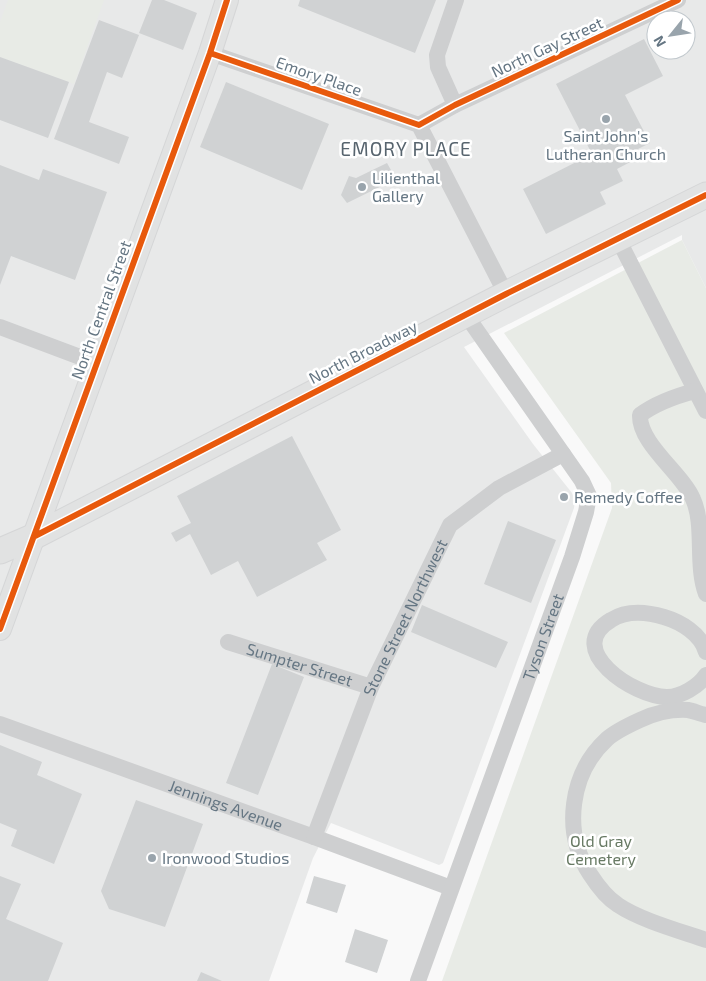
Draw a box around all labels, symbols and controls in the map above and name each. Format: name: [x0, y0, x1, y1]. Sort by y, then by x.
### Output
north arrow: [646, 10, 696, 60]
street label: North Gay Street: [488, 12, 606, 81]
text: N: [649, 33, 669, 50]
street label: Emory Place: [274, 52, 365, 99]
marker: Saint John's Lutheran Church: [600, 113, 612, 125]
place label: Saint John's Lutheran Church: [546, 126, 666, 163]
district label: EMORY PLACE: [340, 137, 472, 160]
place label: Lilienthal Gallery: [372, 168, 440, 205]
marker: Lilienthal Gallery: [356, 181, 368, 193]
street label: North Central Street: [67, 238, 134, 382]
street label: North Broadway: [305, 316, 421, 387]
place label: Remedy Coffee: [574, 487, 682, 506]
marker: Remedy Coffee: [558, 491, 570, 503]
street label: Stone Street Northwest: [359, 536, 451, 698]
street label: Tyson Street: [518, 591, 567, 683]
street label: Sumpter Street: [244, 638, 355, 690]
street label: Jennings Avenue: [166, 776, 286, 834]
park label: Old Gray Cemetery: [566, 831, 636, 868]
place label: Ironwood Studios: [162, 848, 289, 867]
marker: Ironwood Studios: [146, 852, 158, 864]

